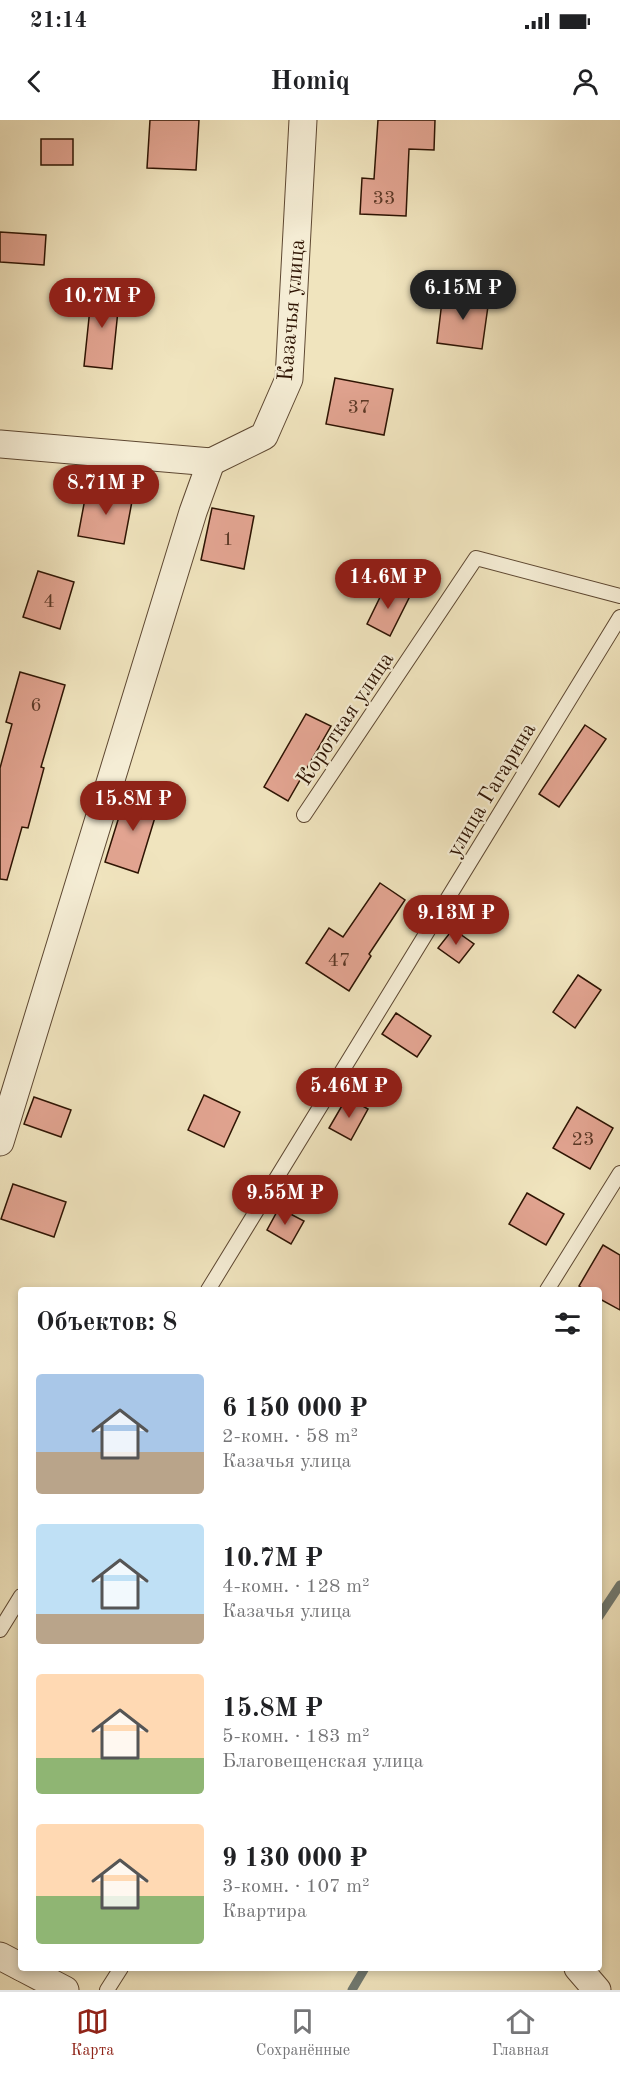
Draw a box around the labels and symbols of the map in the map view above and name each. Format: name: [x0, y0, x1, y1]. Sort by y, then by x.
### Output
house number: 33: [372, 189, 396, 209]
street label: Казачья улица: [275, 238, 309, 382]
pin: 6.15M ₽: [408, 270, 518, 321]
pin: 10.7M ₽: [47, 278, 157, 329]
house number: 37: [347, 398, 371, 418]
pin: 8.71M ₽: [51, 465, 161, 516]
house number: 1: [222, 530, 234, 550]
pin: 14.6M ₽: [333, 559, 443, 610]
house number: 4: [43, 592, 55, 612]
street label: Короткая улица: [293, 648, 398, 790]
house number: 6: [30, 696, 42, 716]
street label: улица Гагарина: [443, 719, 540, 861]
pin: 15.8M ₽: [78, 781, 188, 832]
pin: 9.13M ₽: [401, 895, 511, 946]
house number: 47: [327, 951, 351, 971]
pin: 5.46M ₽: [294, 1068, 404, 1119]
house number: 23: [571, 1130, 595, 1150]
pin: 9.55M ₽: [230, 1175, 340, 1226]

